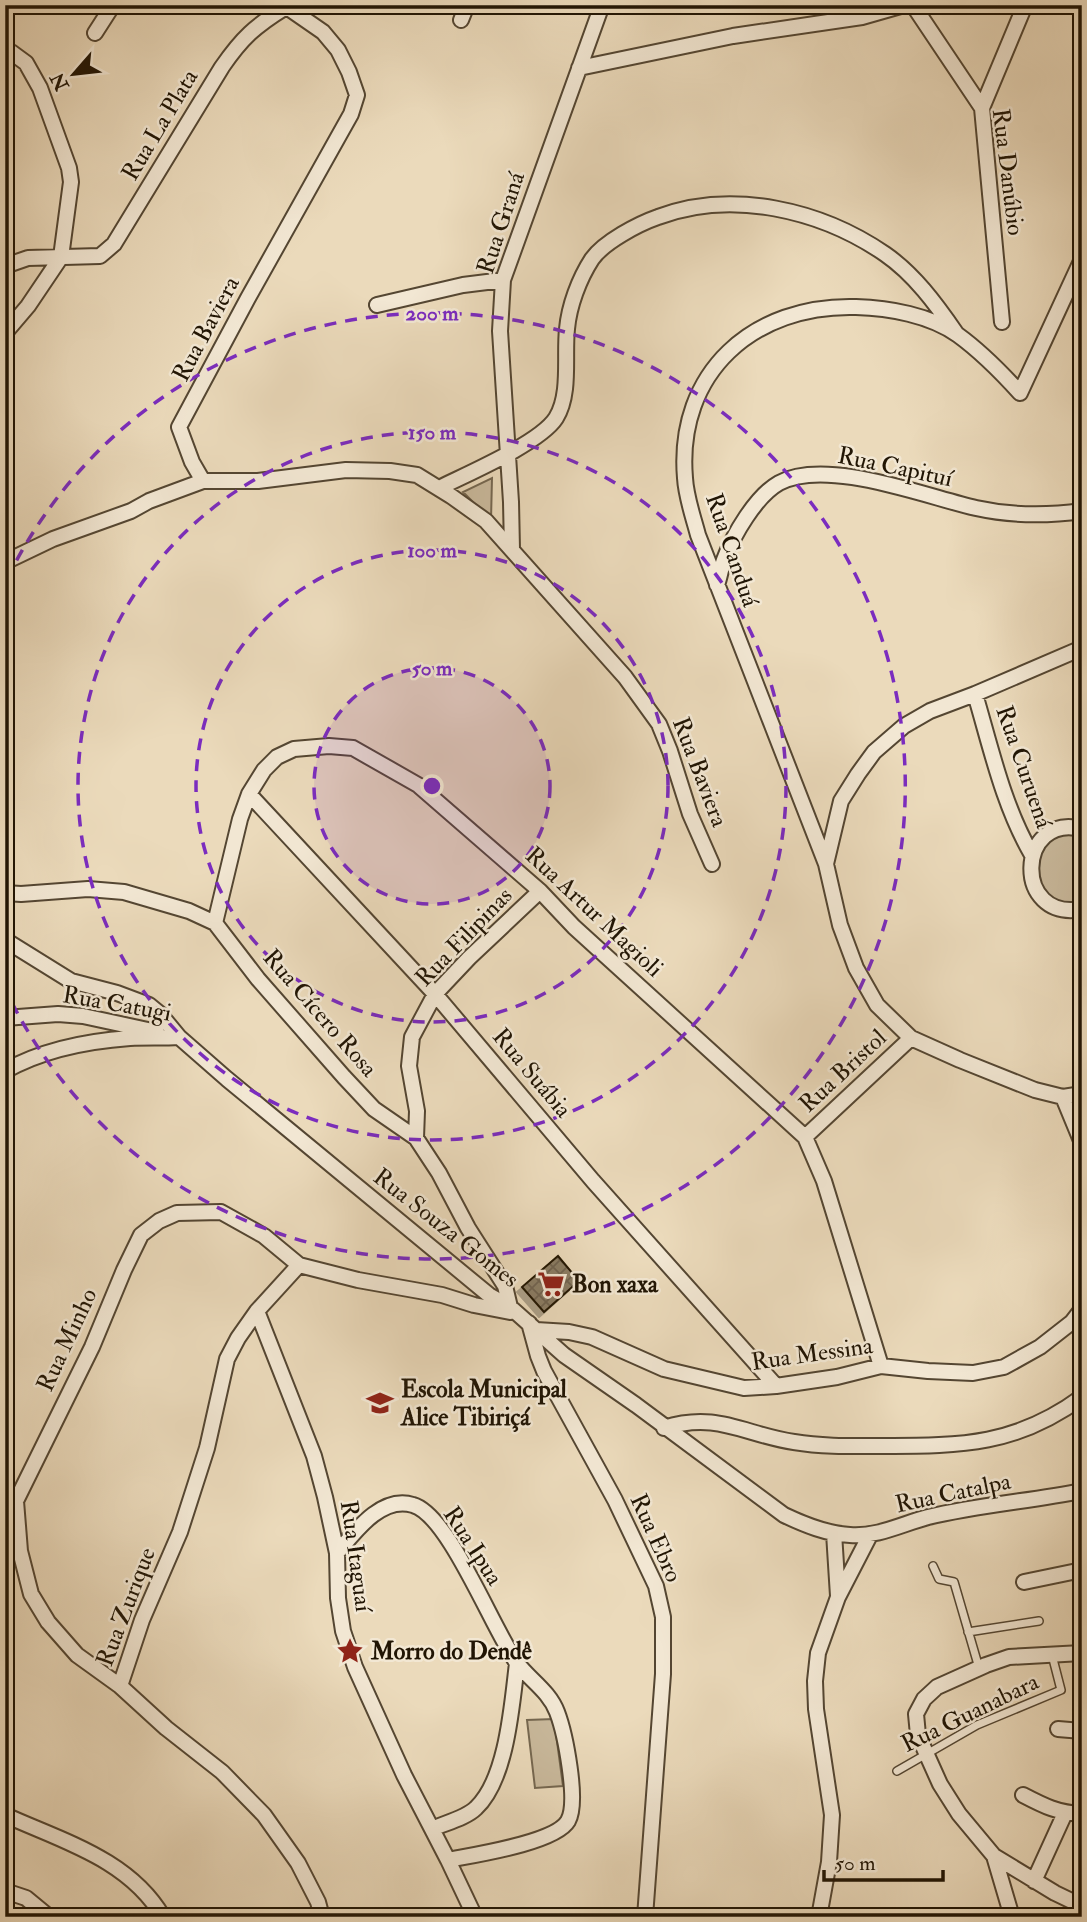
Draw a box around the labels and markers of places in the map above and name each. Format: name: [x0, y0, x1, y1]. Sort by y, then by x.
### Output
centre of rings: [420, 774, 444, 798]
supermarket icon: Bon xaxa: [536, 1269, 566, 1299]
place label: Bon xaxa: [572, 1269, 659, 1300]
place label: Escola Municipal Alice Tibiriçá: [400, 1374, 568, 1433]
school or university icon: Escola Municipal Alice Tibiriçá: [365, 1388, 395, 1418]
place icon: Morro do Dendê: [335, 1636, 365, 1666]
place label: Morro do Dendê: [370, 1636, 532, 1667]

